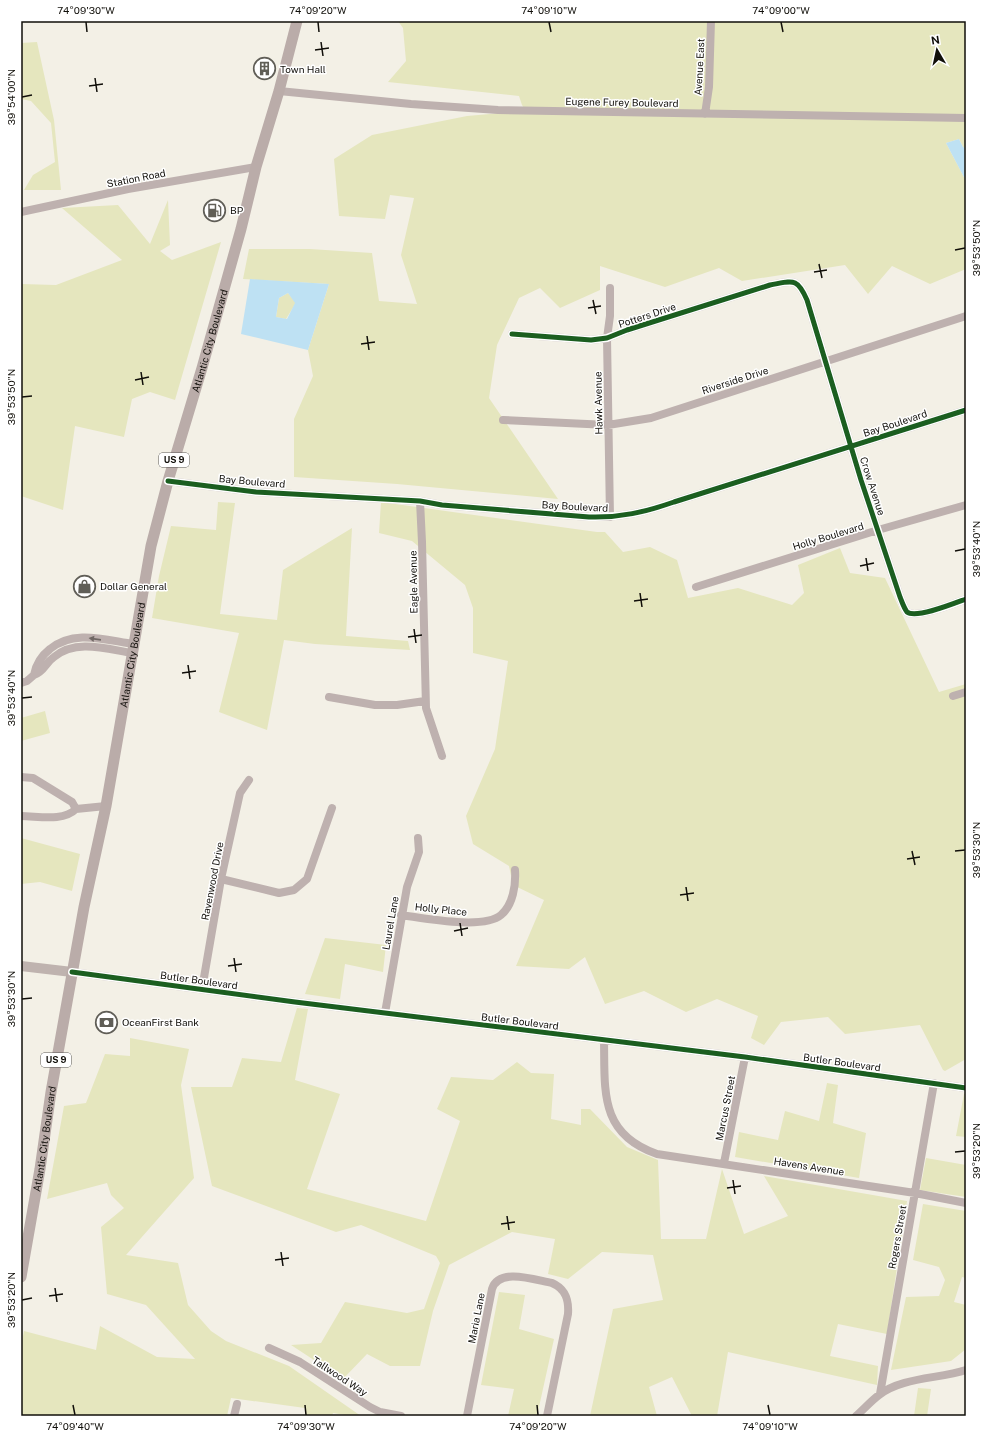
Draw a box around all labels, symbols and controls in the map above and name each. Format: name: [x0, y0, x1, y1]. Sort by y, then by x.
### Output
text: 74°09'30"W: [57, 4, 115, 16]
text: 74°09'20"W: [289, 4, 347, 16]
text: 74°09'10"W: [521, 4, 577, 16]
text: 74°09'00"W: [752, 4, 810, 16]
north arrow: [917, 30, 957, 70]
text: N: [930, 34, 941, 47]
street label: Avenue East: [692, 38, 706, 96]
building icon: Town Hall: [251, 56, 277, 82]
place label: Town Hall: [280, 63, 326, 75]
text: 39°54'00"N: [5, 69, 17, 125]
street label: Eugene Furey Boulevard: [565, 95, 679, 109]
street label: Station Road: [106, 166, 166, 190]
fuel station icon: BP: [202, 197, 228, 223]
place label: BP: [230, 204, 244, 216]
text: 39°53'50"N: [970, 220, 982, 276]
street label: Atlantic City Boulevard: [189, 288, 230, 394]
street label: Potters Drive: [617, 300, 678, 330]
street label: Riverside Drive: [700, 364, 770, 396]
text: 39°53'50"N: [5, 369, 17, 425]
street label: Hawk Avenue: [591, 371, 605, 435]
street label: Bay Boulevard: [861, 407, 929, 439]
road number: US 9: [159, 453, 189, 467]
street label: Crow Avenue: [858, 455, 888, 517]
street label: Bay Boulevard: [218, 472, 286, 490]
street label: Bay Boulevard: [541, 498, 609, 514]
street label: Holly Boulevard: [791, 520, 865, 552]
text: 39°53'40"N: [970, 521, 982, 577]
street label: Eagle Avenue: [406, 550, 420, 614]
shop icon: Dollar General: [72, 573, 98, 599]
place label: Dollar General: [100, 580, 167, 592]
street label: Atlantic City Boulevard: [117, 601, 147, 709]
one-way arrow: [89, 636, 101, 642]
text: 39°53'40"N: [5, 670, 17, 726]
text: 39°53'30"N: [970, 822, 982, 878]
street label: Ravenwood Drive: [199, 840, 226, 921]
street label: Laurel Lane: [379, 895, 401, 951]
street label: Holly Place: [414, 900, 468, 918]
street label: Butler Boulevard: [160, 969, 238, 991]
text: 39°53'30"N: [5, 971, 17, 1027]
bank icon: OceanFirst Bank: [94, 1009, 120, 1035]
street label: Butler Boulevard: [481, 1010, 559, 1032]
place label: OceanFirst Bank: [122, 1016, 199, 1028]
street label: Butler Boulevard: [803, 1051, 881, 1073]
road number: US 9: [41, 1053, 71, 1067]
street label: Marcus Street: [713, 1074, 737, 1142]
street label: Atlantic City Boulevard: [30, 1085, 58, 1193]
text: 39°53'20"N: [970, 1123, 982, 1179]
street label: Havens Avenue: [773, 1155, 845, 1178]
street label: Rogers Street: [885, 1204, 909, 1270]
text: 39°53'20"N: [5, 1272, 17, 1328]
street label: Maria Lane: [465, 1291, 487, 1344]
street label: Tallwood Way: [310, 1354, 370, 1399]
text: 74°09'40"W: [46, 1420, 104, 1432]
text: 74°09'30"W: [277, 1420, 335, 1432]
text: 74°09'20"W: [509, 1420, 567, 1432]
text: 74°09'10"W: [742, 1420, 798, 1432]

